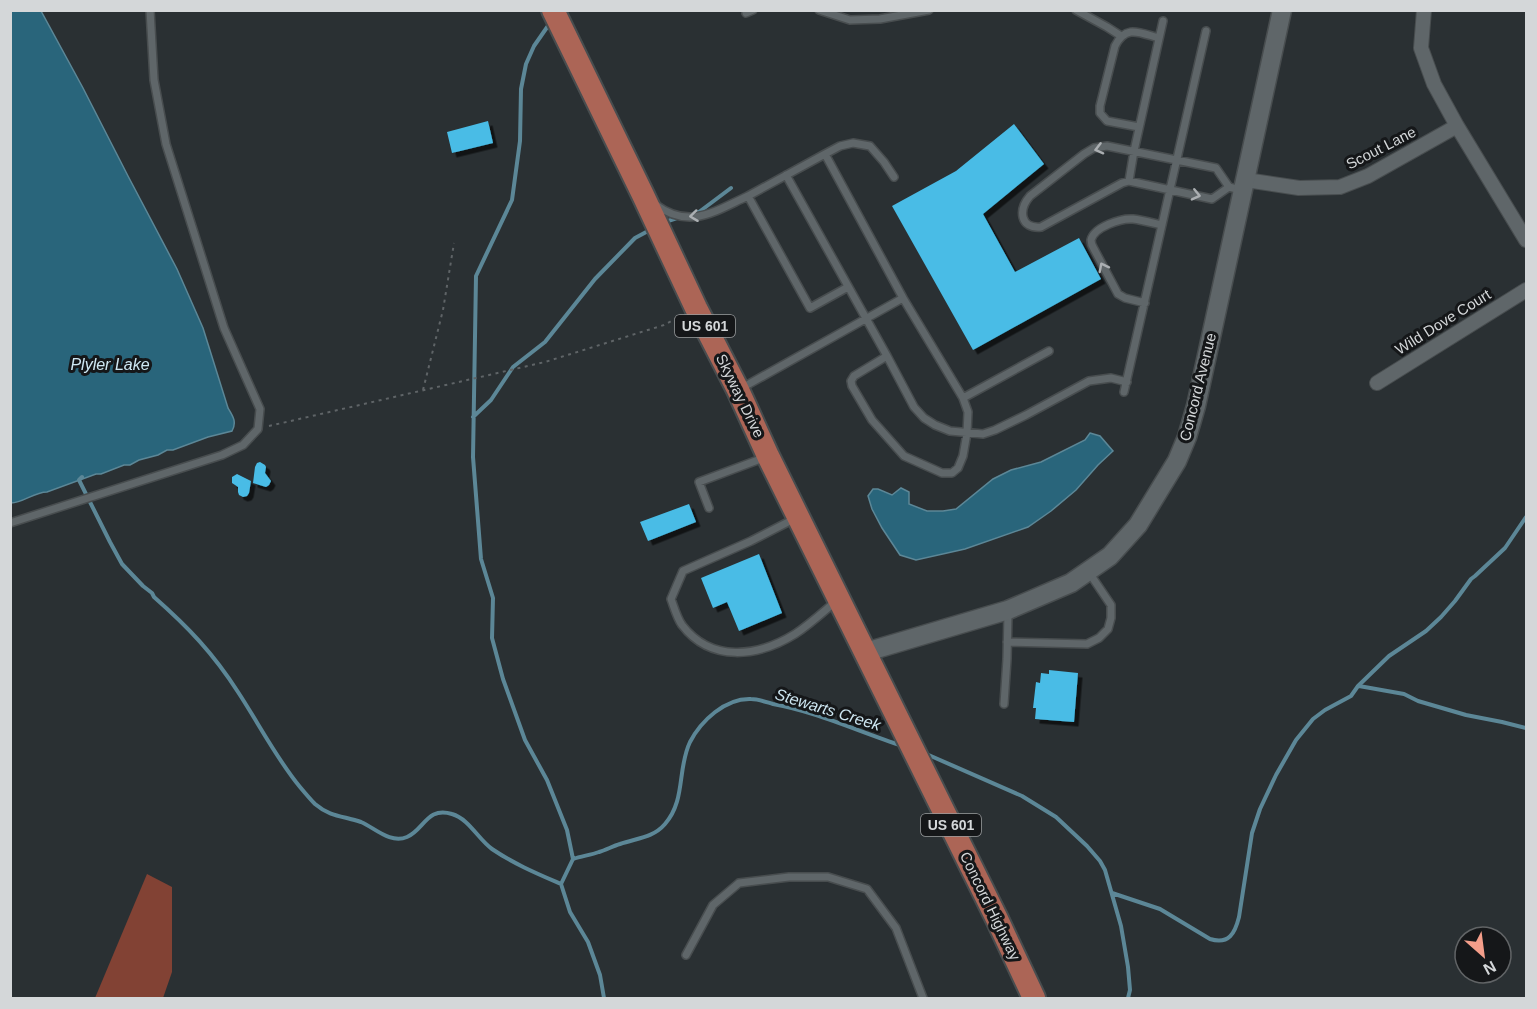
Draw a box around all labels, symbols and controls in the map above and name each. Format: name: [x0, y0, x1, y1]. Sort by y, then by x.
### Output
street label: Scout Lane: [1343, 123, 1418, 172]
one-way arrow: [1094, 141, 1104, 154]
one-way arrow: [1190, 188, 1200, 201]
one-way arrow: [690, 209, 699, 222]
one-way arrow: [1099, 263, 1110, 274]
street label: Wild Dove Court: [1392, 285, 1494, 358]
road number: US 601: [675, 315, 735, 337]
street label: Concord Avenue: [1176, 331, 1219, 443]
street label: Skyway Drive: [713, 351, 768, 440]
water label: Plyler Lake: [70, 356, 150, 373]
water label: Stewarts Creek: [773, 685, 884, 734]
road number: US 601: [921, 814, 981, 836]
street label: Concord Highway: [957, 849, 1024, 963]
north arrow: [1453, 925, 1513, 985]
text: N: [1481, 958, 1499, 978]

